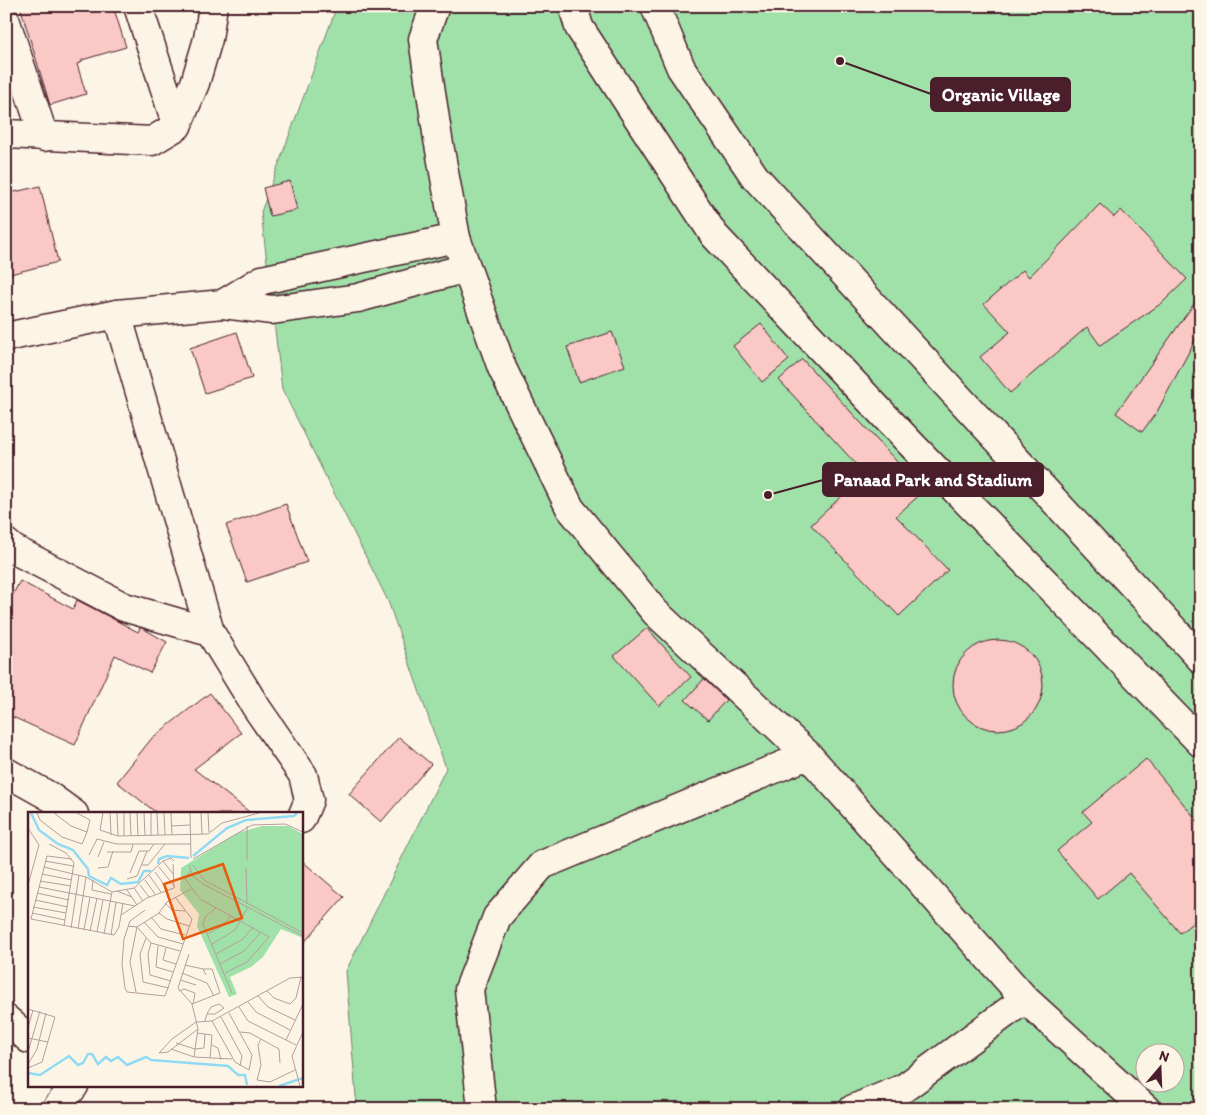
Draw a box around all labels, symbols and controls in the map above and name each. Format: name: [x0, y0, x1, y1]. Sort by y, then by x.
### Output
callout: Organic Village: [931, 78, 1070, 111]
text: Organic Village: [942, 84, 1061, 106]
callout: Panaad Park and Stadium: [823, 463, 1043, 496]
text: Panaad Park and Stadium: [834, 469, 1033, 491]
inset map: [28, 812, 302, 1088]
north arrow: [1134, 1042, 1184, 1092]
text: N: [1157, 1047, 1171, 1066]

